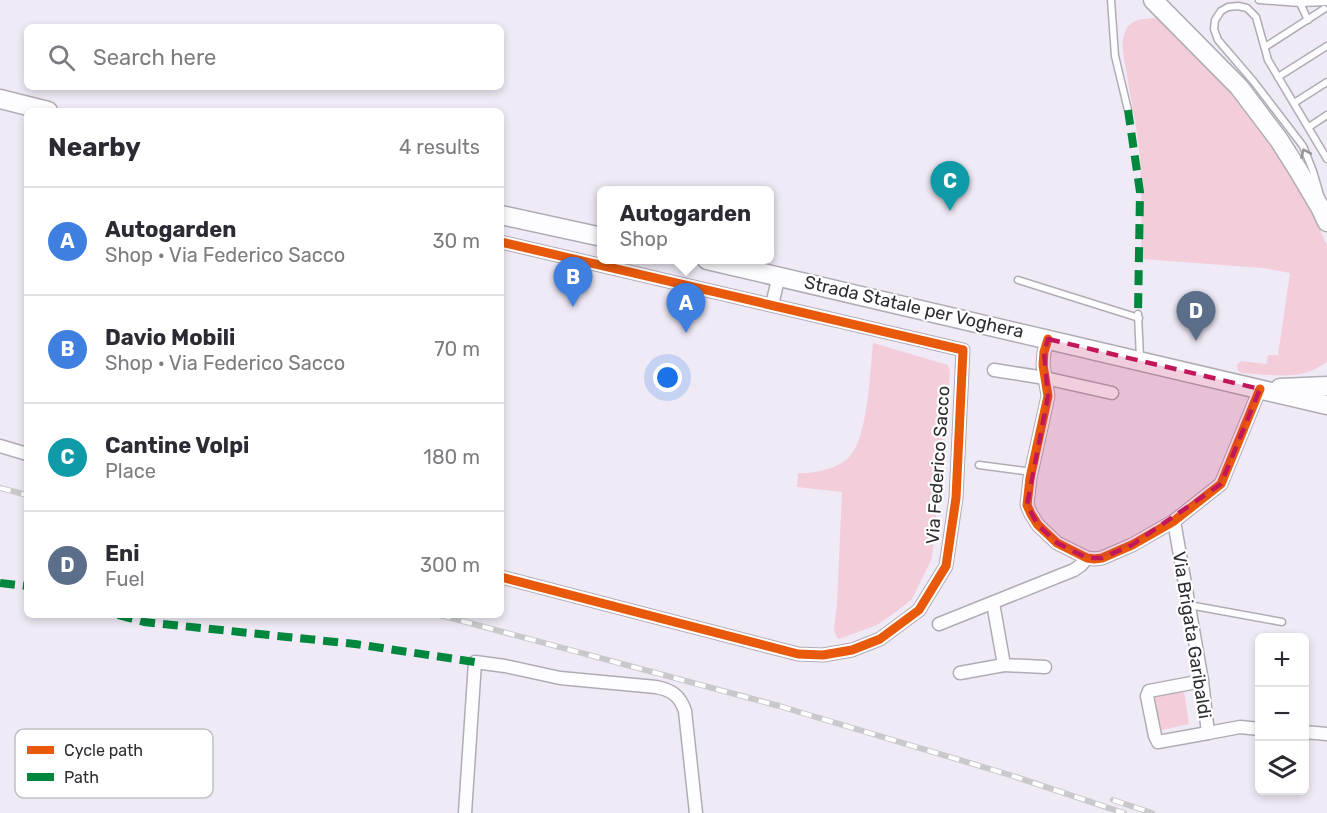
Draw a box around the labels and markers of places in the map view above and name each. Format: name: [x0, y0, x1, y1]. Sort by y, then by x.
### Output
pin: C: [930, 162, 970, 211]
pin: B: [554, 258, 592, 307]
pin: A: [666, 284, 706, 333]
pin: D: [1176, 292, 1216, 341]

